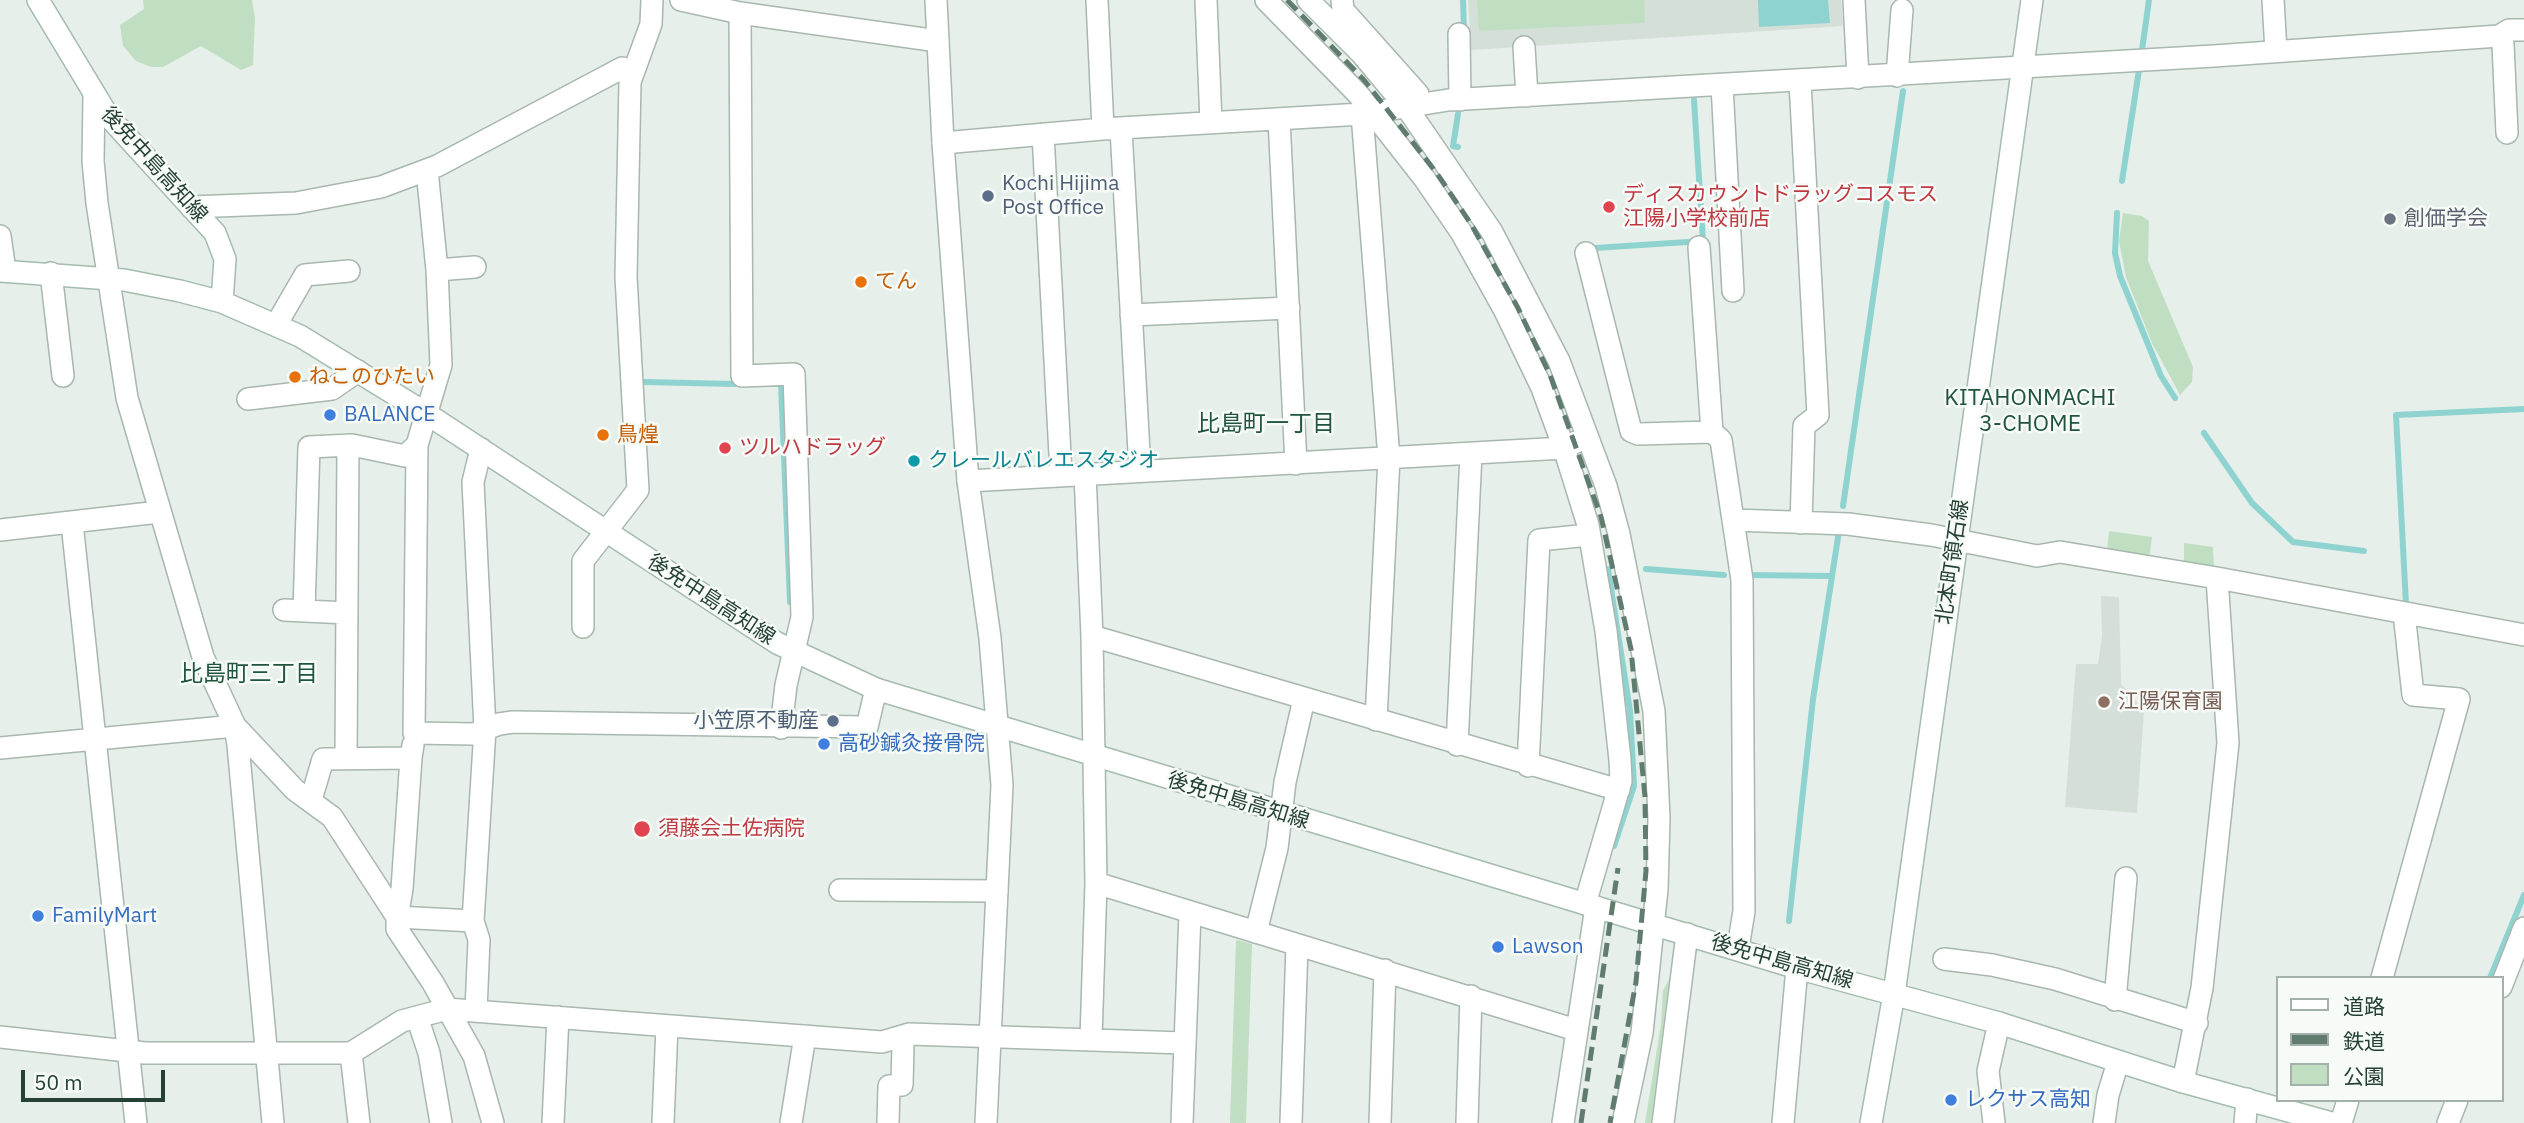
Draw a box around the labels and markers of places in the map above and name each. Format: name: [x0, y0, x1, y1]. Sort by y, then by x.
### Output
place label: Kochi Hijima Post Office: [1002, 171, 1119, 221]
place label: ディスカウントドラッグコスモス 江陽小学校前店: [1623, 182, 1938, 232]
marker: Kochi Hijima Post Office: [980, 188, 996, 204]
marker: ディスカウントドラッグコスモス 江陽小学校前店: [1601, 199, 1617, 215]
place label: 創価学会: [2404, 206, 2488, 232]
marker: 創価学会: [2382, 211, 2398, 227]
place label: てん: [875, 269, 917, 295]
marker: てん: [853, 274, 869, 290]
place label: ねこのひたい: [309, 364, 435, 390]
marker: ねこのひたい: [287, 369, 303, 385]
place label: BALANCE: [344, 402, 435, 428]
marker: BALANCE: [322, 407, 338, 423]
place label: 鳥煌: [617, 422, 659, 448]
marker: 鳥煌: [595, 427, 611, 443]
place label: ツルハドラッグ: [739, 435, 886, 461]
marker: ツルハドラッグ: [717, 440, 733, 456]
place label: クレールバレエスタジオ: [928, 448, 1159, 474]
marker: クレールバレエスタジオ: [906, 453, 922, 469]
place label: 江陽保育園: [2118, 689, 2223, 715]
marker: 江陽保育園: [2096, 694, 2112, 710]
place label: 小笠原不動産: [693, 708, 819, 734]
marker: 小笠原不動産: [825, 713, 841, 729]
place label: 高砂鍼灸接骨院: [838, 731, 985, 757]
marker: 高砂鍼灸接骨院: [816, 736, 832, 752]
place label: 須藤会土佐病院: [658, 816, 805, 842]
marker: 須藤会土佐病院: [632, 819, 652, 839]
place label: FamilyMart: [52, 903, 157, 929]
marker: FamilyMart: [30, 908, 46, 924]
place label: Lawson: [1512, 934, 1584, 960]
marker: Lawson: [1490, 939, 1506, 955]
place label: レクサス高知: [1965, 1087, 2091, 1113]
marker: レクサス高知: [1943, 1092, 1959, 1108]

